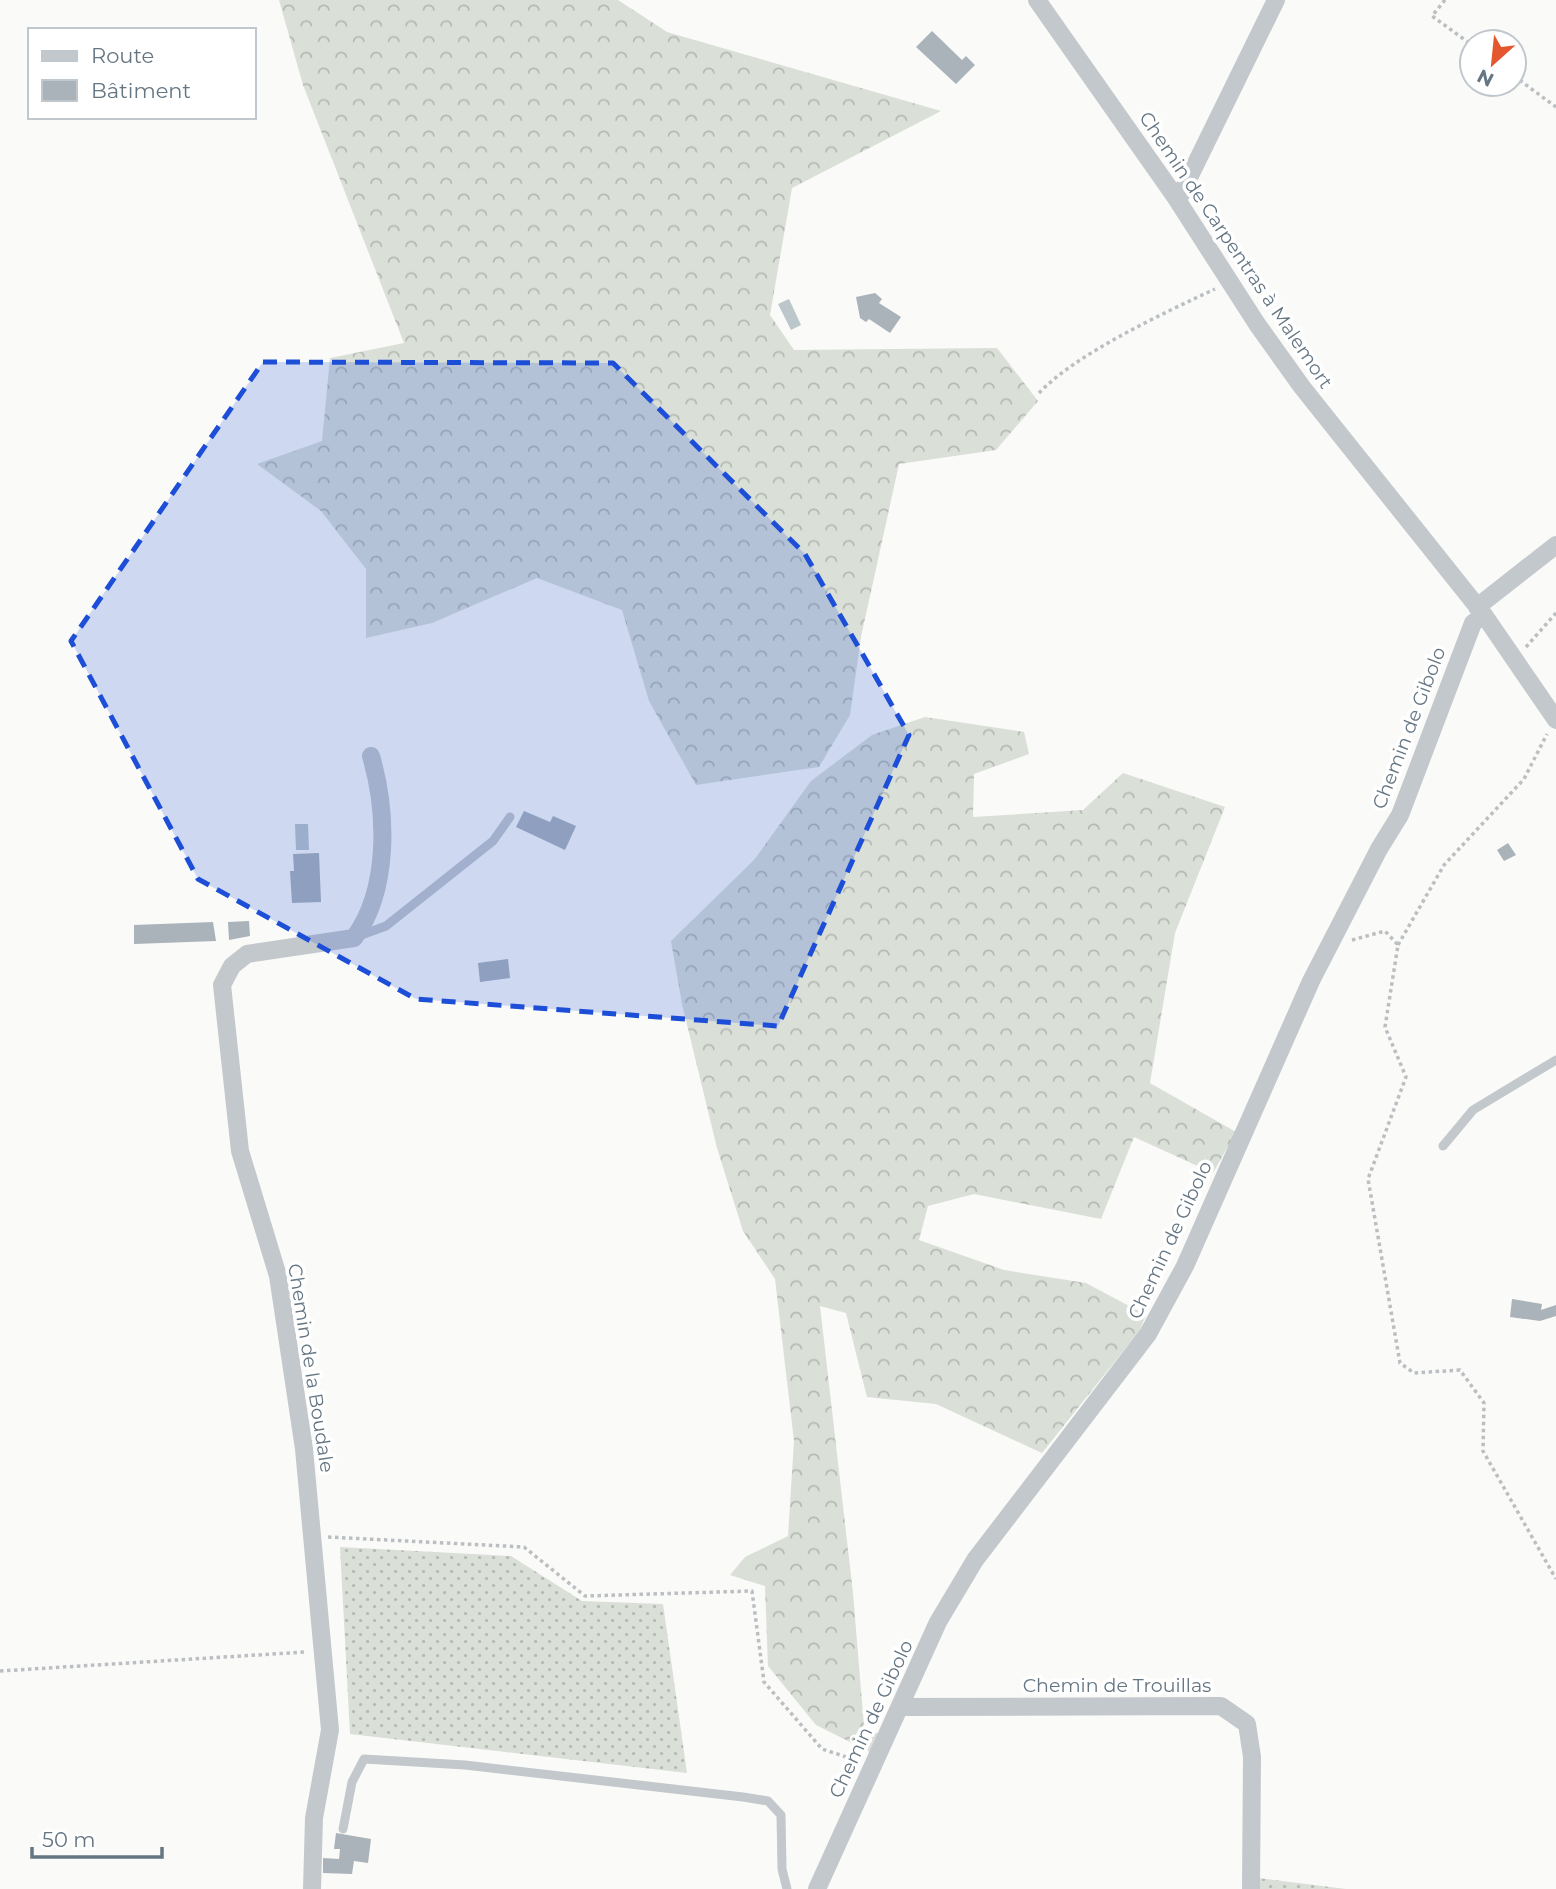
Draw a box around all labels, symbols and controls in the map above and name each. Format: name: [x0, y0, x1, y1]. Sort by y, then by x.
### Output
legend: [28, 28, 256, 119]
north arrow: [1458, 28, 1528, 98]
text: Route: [91, 43, 154, 68]
text: N: [1473, 64, 1498, 91]
text: Bâtiment: [91, 78, 191, 103]
street label: Chemin de Carpentras à Malemort: [1134, 107, 1338, 393]
street label: Chemin de Gibolo: [1367, 644, 1451, 812]
street label: Chemin de Gibolo: [1123, 1157, 1217, 1323]
street label: Chemin de la Boudale: [283, 1262, 339, 1474]
street label: Chemin de Gibolo: [824, 1636, 918, 1802]
street label: Chemin de Trouillas: [1023, 1674, 1211, 1697]
scale bar: [32, 1815, 161, 1859]
text: 50 m: [42, 1827, 96, 1852]

